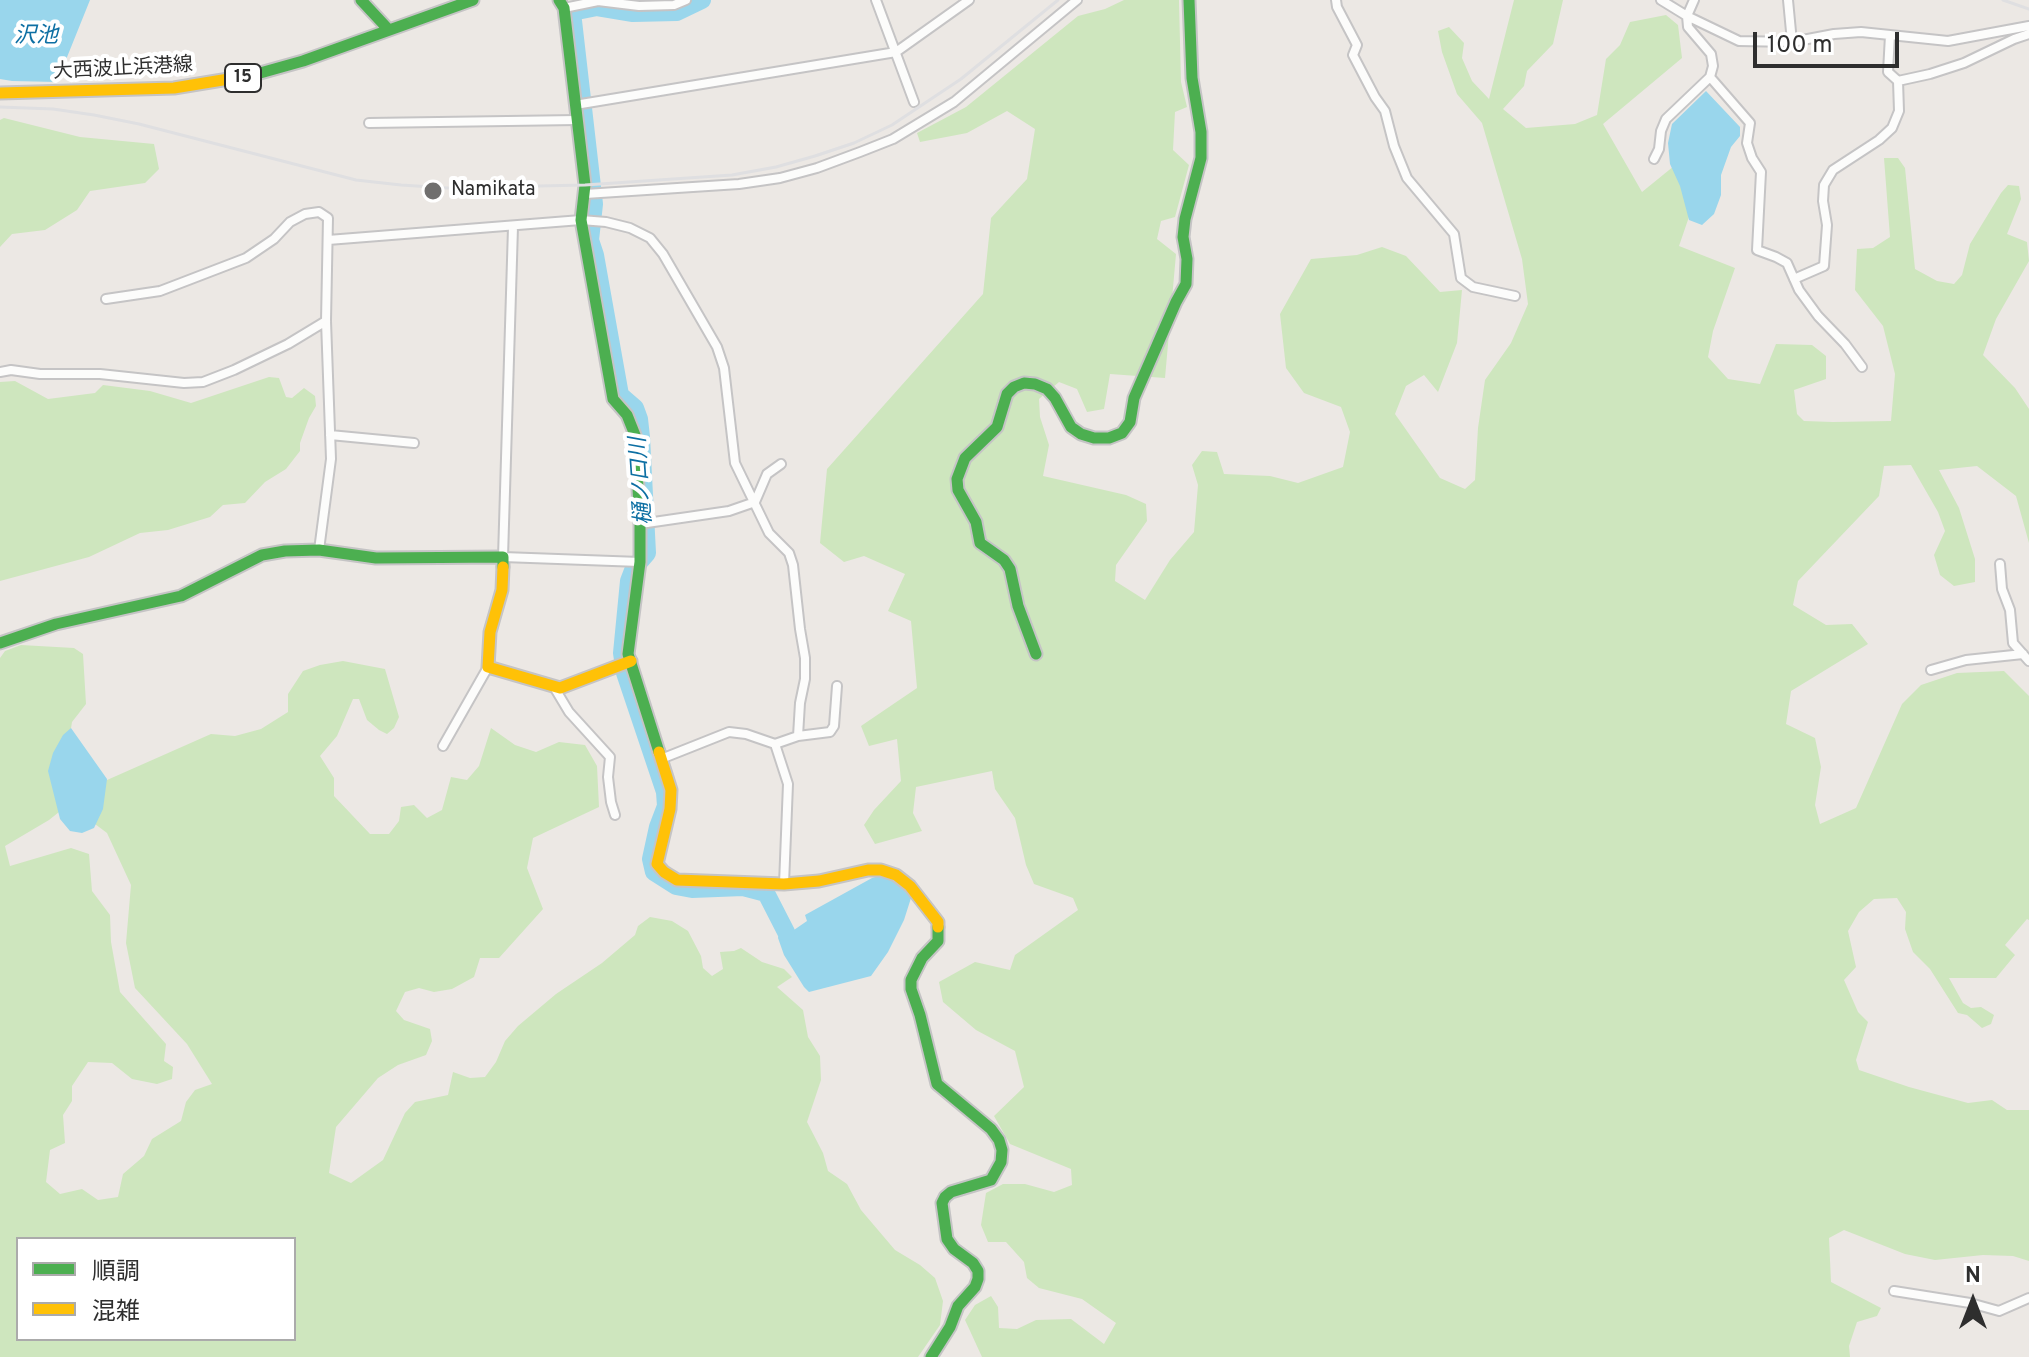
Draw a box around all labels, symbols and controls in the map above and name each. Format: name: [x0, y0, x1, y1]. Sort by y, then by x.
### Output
scale bar: [1757, 16, 1903, 66]
water label: 沢池: [14, 25, 58, 51]
text: 100 m: [1767, 31, 1833, 61]
street label: 大西波止浜港線: [52, 54, 194, 86]
road number: 15: [225, 64, 261, 92]
place label: Namikata: [451, 179, 536, 203]
marker: Namikata: [422, 180, 444, 202]
water label: 樋ノ口川: [627, 436, 659, 526]
legend: [16, 1237, 296, 1341]
text: 順調: [92, 1258, 140, 1288]
north arrow: [1933, 1261, 2013, 1341]
text: N: [1965, 1263, 1981, 1290]
text: 混雑: [92, 1298, 140, 1328]

